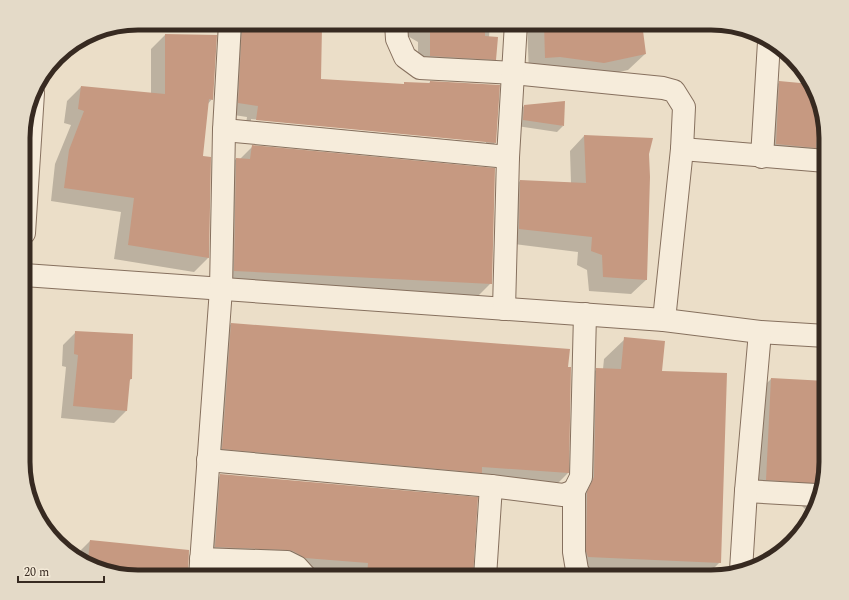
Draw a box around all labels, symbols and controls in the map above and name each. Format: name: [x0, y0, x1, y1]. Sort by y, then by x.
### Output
scale bar: [18, 558, 104, 584]
text: 20 m: [24, 563, 49, 582]

